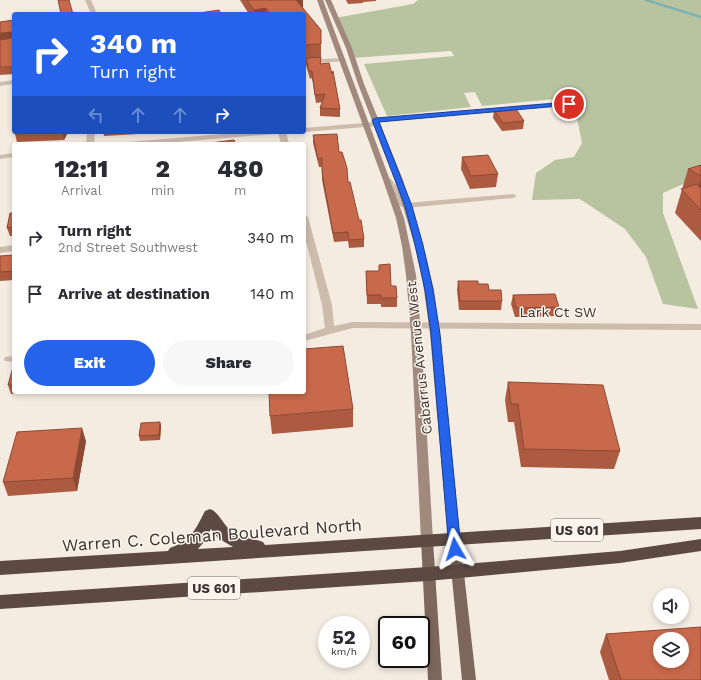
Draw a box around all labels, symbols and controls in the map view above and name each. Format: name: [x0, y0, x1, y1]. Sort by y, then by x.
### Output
text: 340 m: [90, 27, 177, 60]
icon: right: [24, 28, 76, 80]
text: Turn right: [90, 61, 176, 82]
pin: [552, 87, 586, 121]
icon: arrive: [558, 93, 580, 115]
icon: left: [85, 104, 107, 126]
icon: ahead: [127, 104, 149, 126]
icon: ahead: [169, 104, 191, 126]
icon: right: [211, 104, 233, 126]
text: 12:11: [54, 155, 108, 183]
text: 2: [155, 155, 170, 183]
text: 480: [217, 155, 264, 183]
text: Arrival: [61, 183, 102, 198]
text: min: [151, 183, 175, 198]
text: m: [234, 183, 246, 198]
text: Turn right: [58, 222, 131, 240]
icon: right: [24, 227, 46, 249]
text: 340 m: [247, 229, 294, 247]
text: 2nd Street Southwest: [58, 240, 198, 255]
street label: Cabarrus Avenue West: [403, 280, 435, 435]
icon: arrive: [24, 283, 46, 305]
text: Arrive at destination: [58, 285, 210, 303]
text: 140 m: [250, 285, 294, 303]
street label: Lark Ct SW: [520, 304, 597, 320]
button: Exit: [24, 340, 155, 386]
button: Share: [163, 340, 294, 386]
street label: Warren C. Coleman Boulevard North: [61, 515, 363, 555]
road number: US 601: [551, 519, 603, 541]
position arrow: [434, 528, 476, 570]
road number: US 601: [188, 577, 240, 599]
map controls: [653, 588, 689, 668]
button: sound: [653, 588, 689, 624]
speed limit sign: 60: [378, 616, 430, 668]
text: 52: [332, 625, 356, 649]
button: layers: [653, 632, 689, 668]
text: km/h: [331, 646, 357, 657]

